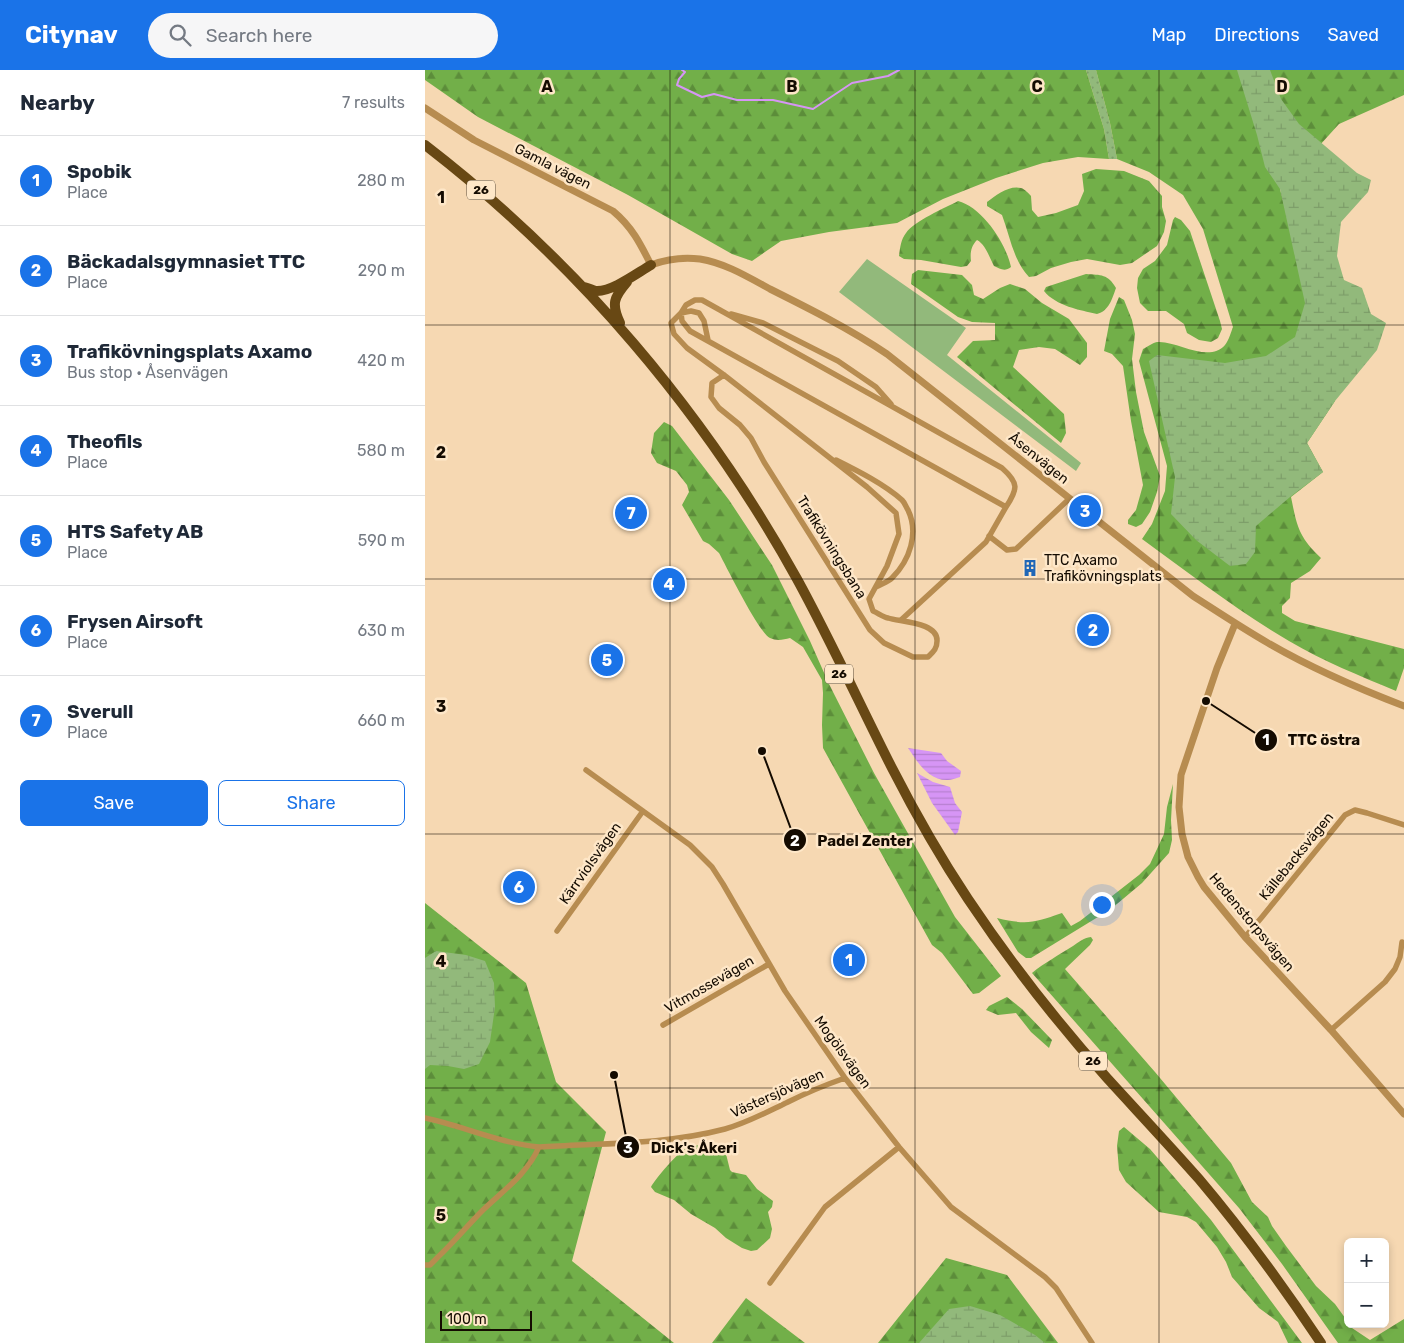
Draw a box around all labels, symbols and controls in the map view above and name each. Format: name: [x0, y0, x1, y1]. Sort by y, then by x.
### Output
search box: [148, 13, 498, 58]
text: Citynav: [25, 21, 118, 49]
icon: search: [166, 21, 194, 49]
text: Search here: [206, 24, 312, 47]
text: Map: [1151, 24, 1186, 46]
text: Directions: [1214, 24, 1300, 46]
text: Saved: [1328, 24, 1379, 46]
text: A: [541, 77, 553, 96]
text: B: [786, 77, 798, 96]
text: C: [1031, 77, 1043, 96]
text: D: [1276, 77, 1288, 96]
text: Nearby: [20, 90, 95, 115]
text: 7 results: [342, 93, 405, 112]
street label: Gamla vägen: [512, 140, 594, 193]
text: Spobik: [67, 160, 132, 183]
text: 1: [32, 171, 40, 190]
text: 280 m: [357, 171, 405, 190]
road number: 26: [467, 180, 495, 200]
text: Place: [67, 183, 108, 202]
text: 1: [437, 188, 445, 207]
text: Bäckadalsgymnasiet TTC: [67, 250, 305, 273]
text: 2: [31, 261, 41, 280]
text: 290 m: [358, 261, 405, 280]
text: Place: [67, 273, 108, 292]
text: Trafikövningsplats Axamo: [67, 340, 312, 363]
text: 3: [31, 351, 41, 370]
text: 420 m: [357, 351, 405, 370]
text: Bus stop · Åsenvägen: [67, 363, 228, 382]
street label: Åsenvägen: [1005, 428, 1073, 488]
text: Theofils: [67, 430, 143, 453]
text: 4: [31, 441, 41, 460]
text: 580 m: [357, 441, 405, 460]
text: 2: [436, 443, 446, 462]
text: Place: [67, 453, 108, 472]
pin: 3: [1069, 492, 1101, 530]
street label: Trafikövningsbana: [793, 493, 870, 602]
pin: 7: [615, 494, 647, 532]
text: HTS Safety AB: [67, 520, 203, 543]
text: 5: [31, 531, 41, 550]
text: 590 m: [358, 531, 405, 550]
text: Place: [67, 543, 108, 562]
place label: TTC Axamo Trafikövningsplats: [1044, 552, 1162, 585]
building icon: TTC Axamo Trafikövningsplats: [1020, 558, 1040, 578]
pin: 4: [653, 565, 685, 603]
text: Frysen Airsoft: [67, 610, 203, 633]
pin: 2: [1077, 611, 1109, 649]
text: 6: [31, 621, 41, 640]
text: 630 m: [357, 621, 405, 640]
text: Place: [67, 633, 108, 652]
pin: 5: [591, 641, 623, 679]
road number: 26: [825, 664, 853, 684]
text: 3: [436, 697, 446, 716]
text: Sverull: [67, 700, 133, 723]
text: 7: [31, 711, 41, 730]
text: 660 m: [357, 711, 405, 730]
text: Place: [67, 723, 108, 742]
callout: TTC östra: [1253, 725, 1371, 755]
text: 1: [1262, 731, 1270, 749]
text: TTC östra: [1288, 731, 1360, 749]
button: Save: [20, 780, 208, 826]
button: Share: [218, 780, 405, 826]
street label: Källebacksvägen: [1256, 809, 1337, 904]
street label: Kärrviolsvägen: [556, 819, 625, 908]
callout: Padel Zenter: [782, 825, 923, 855]
text: 2: [790, 832, 800, 850]
text: Padel Zenter: [817, 832, 913, 850]
pin: 6: [503, 868, 535, 906]
street label: Hedenstorpsvägen: [1205, 870, 1298, 975]
your location: [1089, 892, 1115, 918]
pin: 1: [833, 941, 865, 979]
text: 4: [436, 952, 447, 971]
street label: Vitmossevägen: [662, 952, 757, 1017]
street label: Mogölsvägen: [811, 1013, 875, 1092]
road number: 26: [1079, 1051, 1107, 1070]
street label: Västersjövägen: [728, 1065, 826, 1122]
callout: Dick's Åkeri: [615, 1132, 747, 1162]
text: 3: [623, 1139, 633, 1157]
text: Dick's Åkeri: [651, 1139, 737, 1157]
text: 5: [436, 1206, 446, 1225]
map controls: [1344, 1238, 1389, 1328]
button: +: [1344, 1238, 1389, 1283]
button: −: [1344, 1283, 1389, 1328]
scale bar: [440, 1308, 533, 1331]
text: 100 m: [447, 1311, 487, 1328]

